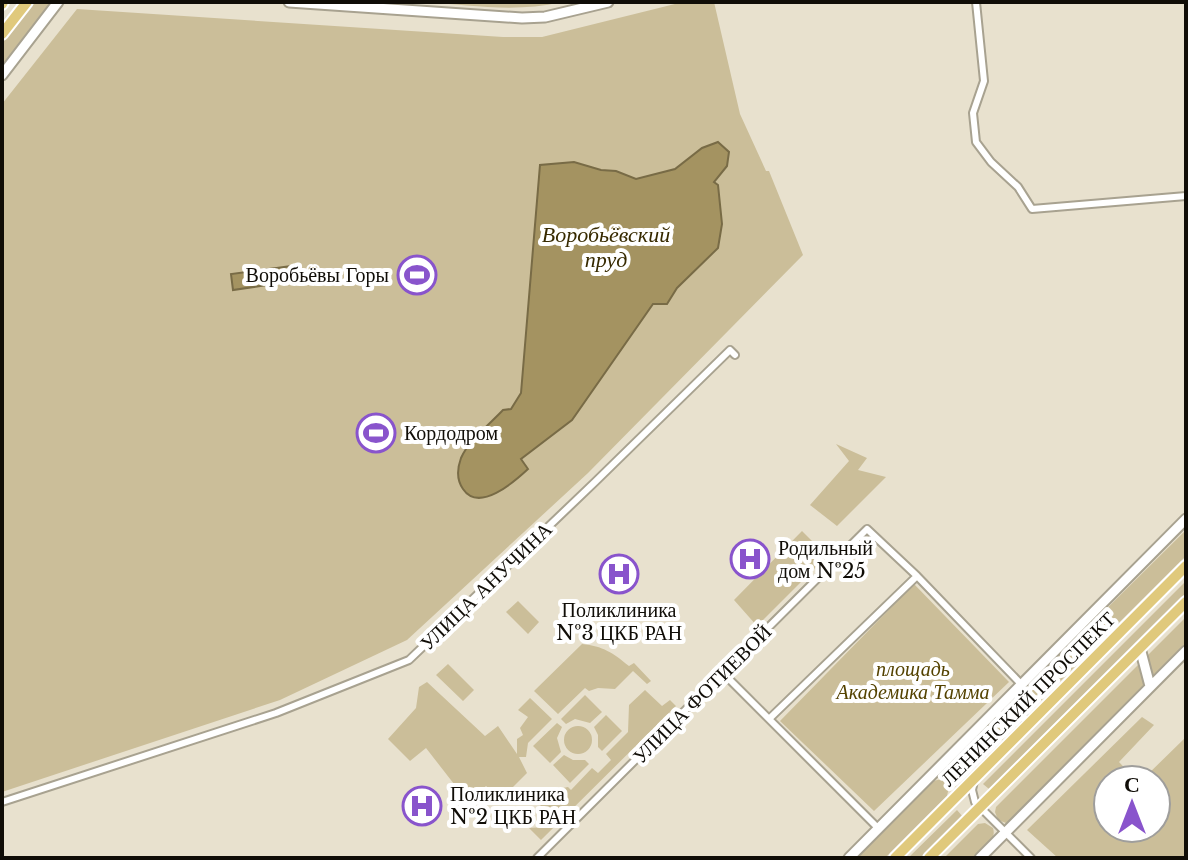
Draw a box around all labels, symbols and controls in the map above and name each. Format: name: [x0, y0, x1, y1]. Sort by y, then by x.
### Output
water label: Воробьёвский пруд: [542, 221, 670, 273]
sports icon: Воробьёвы Горы: [396, 254, 438, 296]
place label: Воробьёвы Горы: [246, 263, 389, 287]
sports icon: Кордодром: [355, 412, 397, 454]
place label: Кордодром: [404, 421, 498, 445]
street label: УЛИЦА АНУЧИНА: [415, 517, 557, 655]
place label: Родильный дом №25: [778, 536, 873, 583]
hospital icon: Родильный дом №25: [729, 538, 771, 580]
hospital icon: Поликлиника №3 ЦКБ РАН: [598, 553, 640, 595]
place label: Поликлиника №3 ЦКБ РАН: [556, 598, 682, 645]
street label: ЛЕНИНСКИЙ ПРОСПЕКТ: [936, 607, 1120, 791]
street label: УЛИЦА ФОТИЕВОЙ: [628, 620, 776, 768]
park label: площадь Академика Тамма: [835, 657, 989, 704]
north arrow: [1092, 764, 1172, 844]
text: С: [1124, 771, 1140, 798]
place label: Поликлиника №2 ЦКБ РАН: [450, 782, 576, 829]
hospital icon: Поликлиника №2 ЦКБ РАН: [401, 785, 443, 827]

